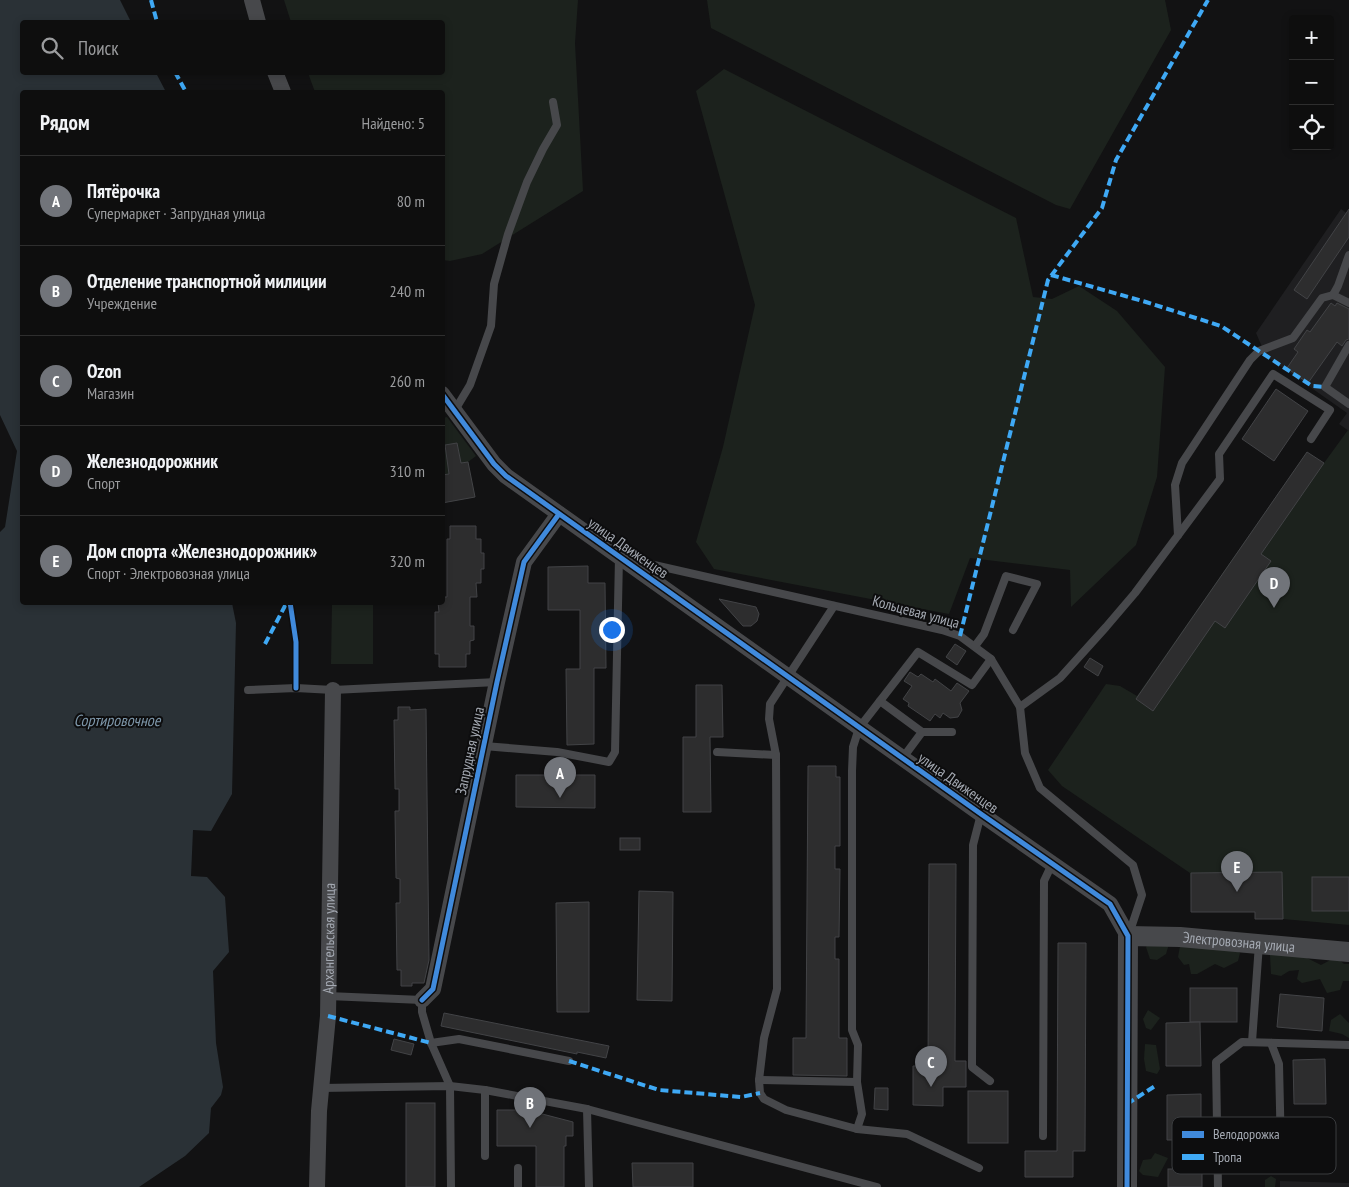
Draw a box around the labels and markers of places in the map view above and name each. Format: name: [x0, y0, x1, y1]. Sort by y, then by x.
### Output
pin: D: [1258, 567, 1290, 608]
pin: A: [544, 757, 576, 798]
pin: E: [1221, 851, 1253, 892]
pin: C: [915, 1046, 947, 1087]
pin: B: [514, 1087, 546, 1128]

